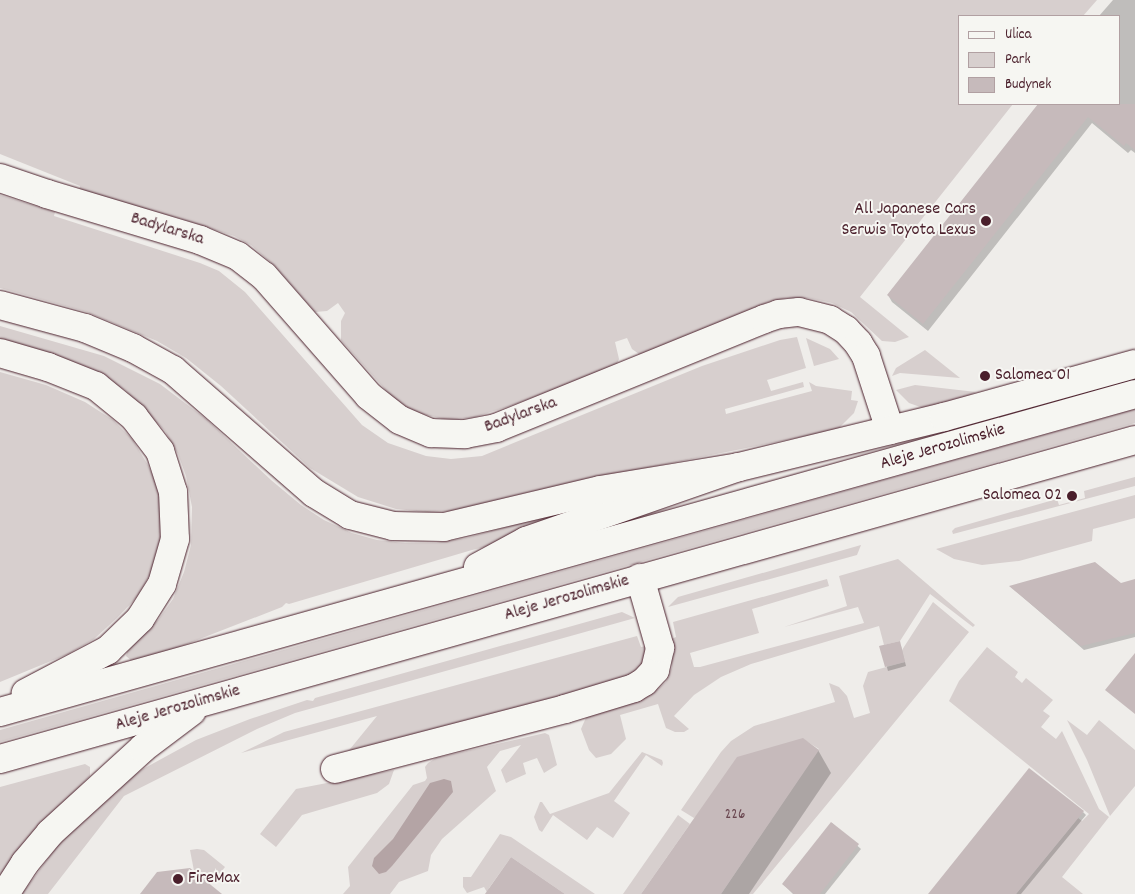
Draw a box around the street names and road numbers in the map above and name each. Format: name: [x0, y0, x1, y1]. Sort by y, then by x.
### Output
street label: Badylarska: [128, 209, 206, 251]
street label: Badylarska: [482, 393, 560, 439]
street label: Aleje Jerozolimskie: [878, 420, 1008, 476]
street label: Aleje Jerozolimskie: [502, 571, 632, 627]
street label: Aleje Jerozolimskie: [113, 681, 243, 737]

